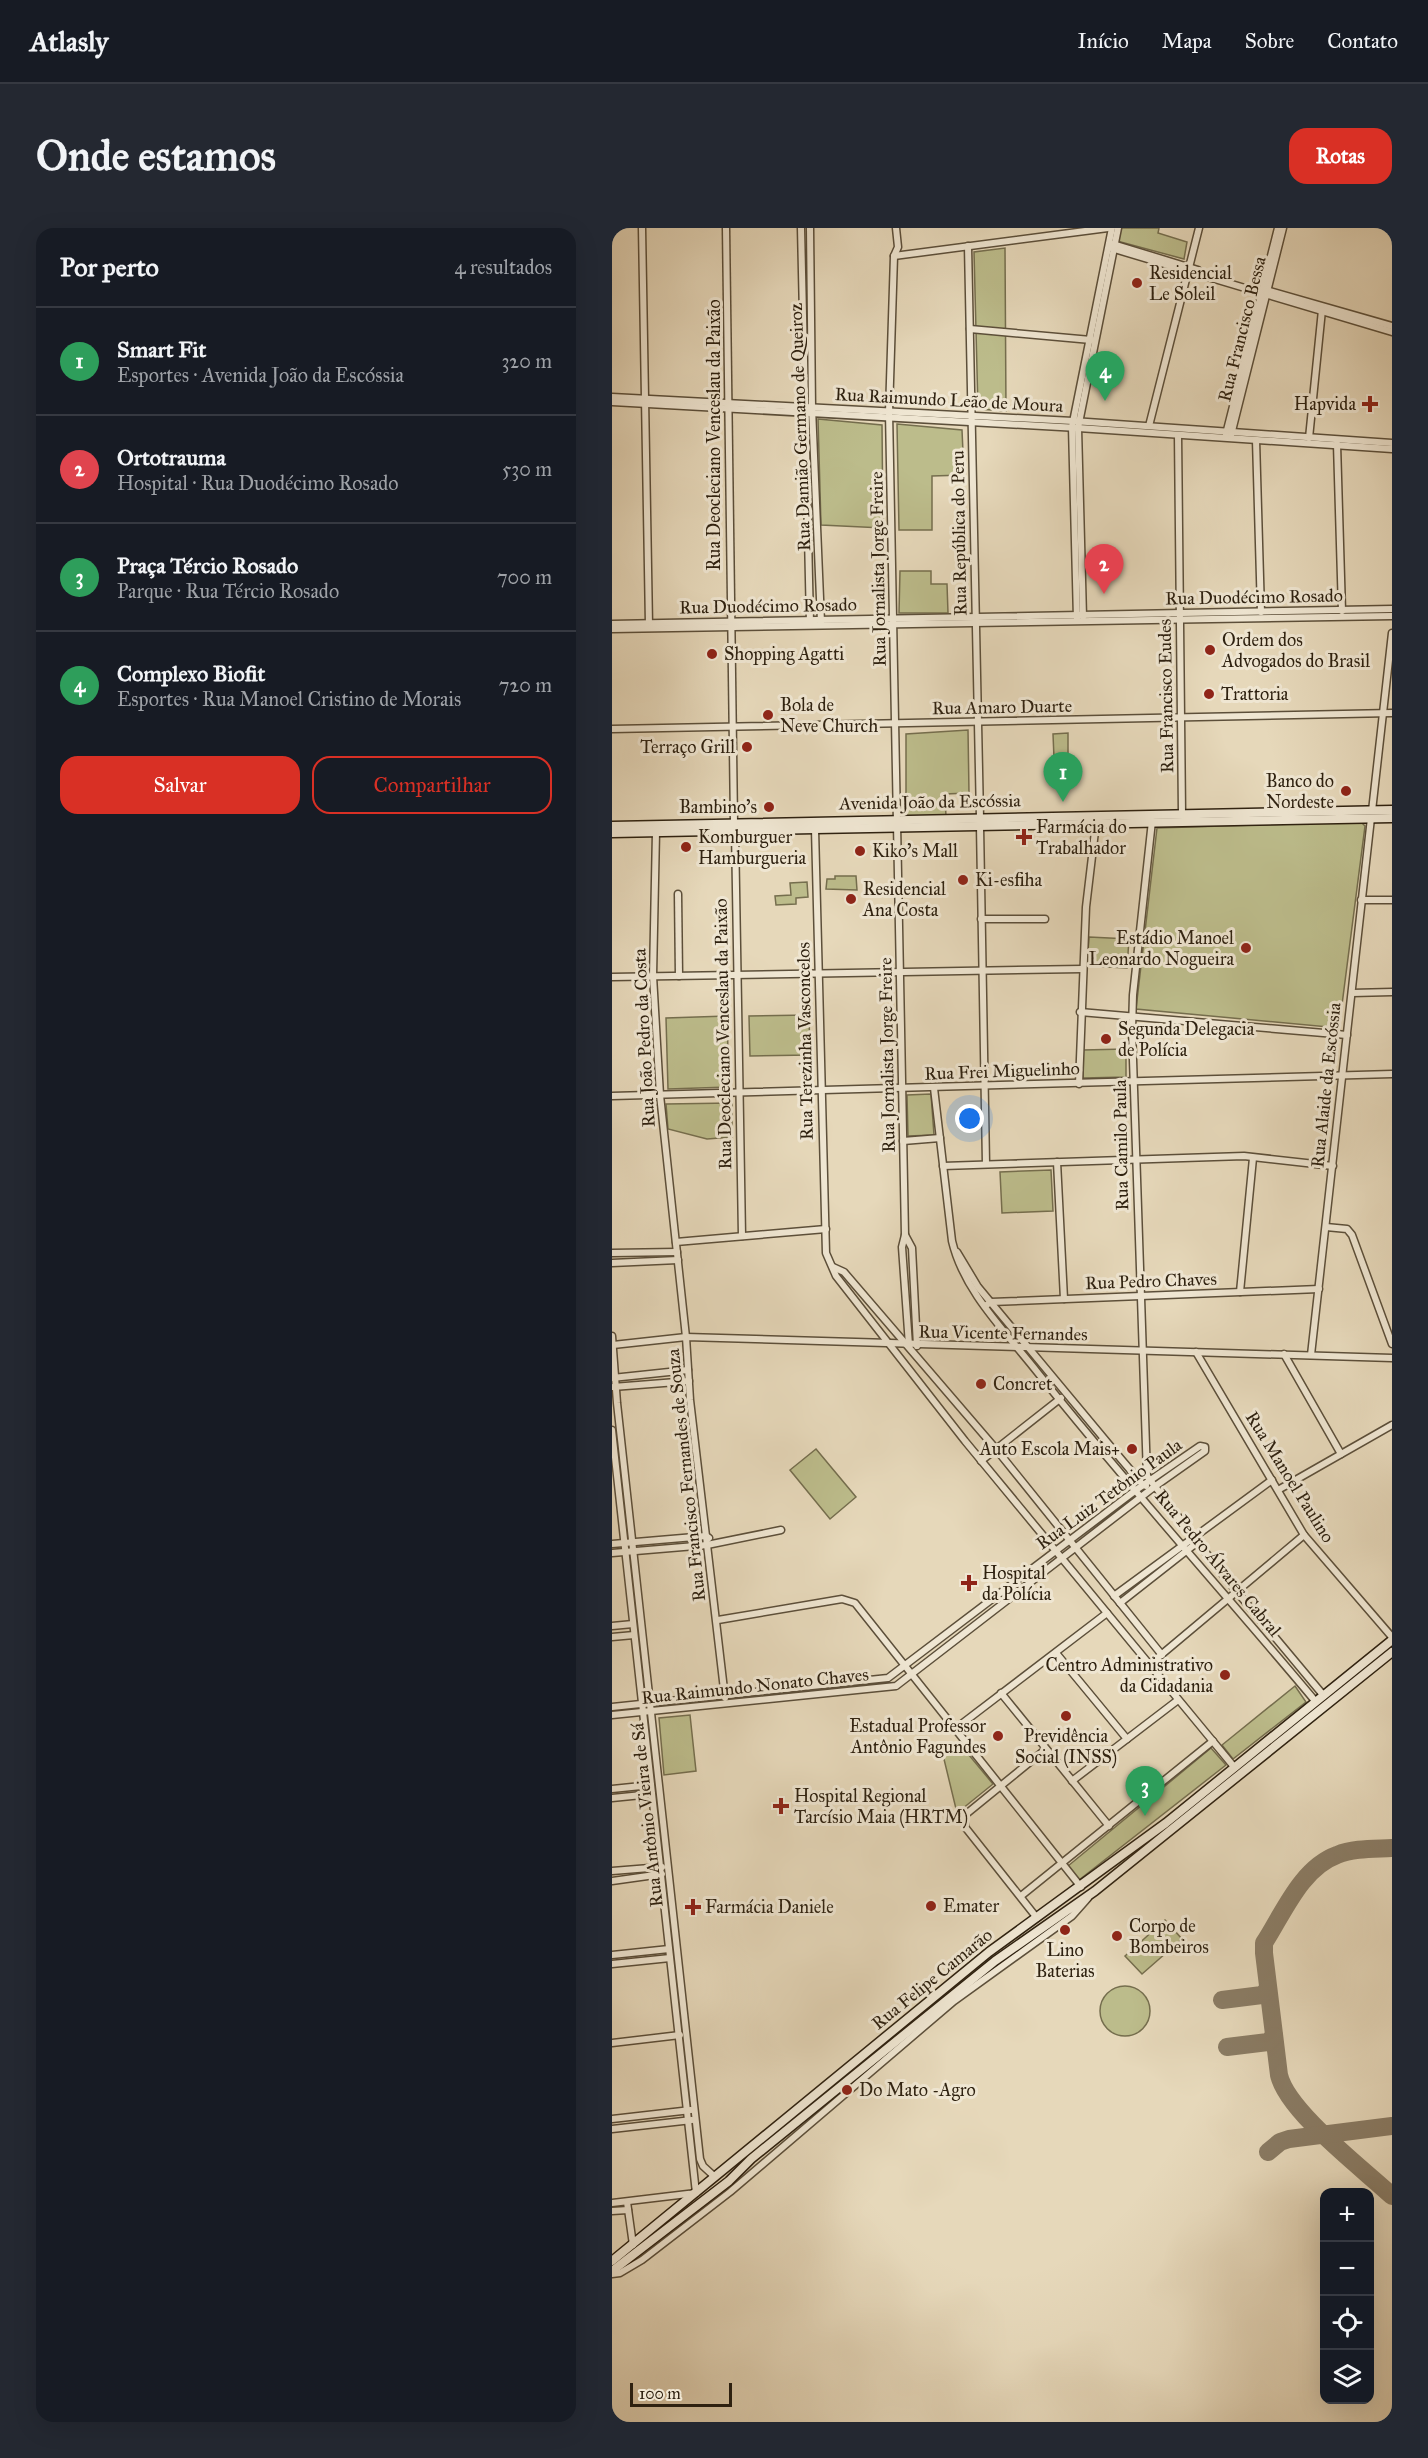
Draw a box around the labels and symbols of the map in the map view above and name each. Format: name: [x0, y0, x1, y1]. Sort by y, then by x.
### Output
street label: Rua Francisco Bessa: [1213, 254, 1271, 404]
place label: Residencial Le Soleil: [1149, 262, 1232, 305]
marker: Residencial Le Soleil: [1130, 276, 1144, 290]
street label: Rua Deocleciano Venceslau da Paixão: [703, 299, 725, 571]
street label: Rua Damião Germano de Queiroz: [785, 302, 815, 552]
pin: 4: [1086, 352, 1124, 401]
street label: Rua Raimundo Leão de Moura: [834, 383, 1064, 417]
place label: Hapvida: [1294, 393, 1356, 415]
marker: Hapvida: [1361, 395, 1379, 413]
street label: Rua República do Peru: [947, 450, 971, 616]
street label: Rua Jornalista Jorge Freire: [865, 471, 892, 667]
pin: 2: [1084, 544, 1124, 594]
street label: Rua Duodécimo Rosado: [1165, 584, 1343, 610]
street label: Rua Duodécimo Rosado: [679, 593, 857, 619]
street label: Rua Francisco Eudes: [1154, 619, 1178, 773]
place label: Ordem dos Advogados do Brasil: [1221, 629, 1370, 673]
place label: Shopping Agatti: [724, 643, 844, 666]
marker: Ordem dos Advogados do Brasil: [1203, 643, 1217, 657]
marker: Shopping Agatti: [705, 647, 719, 661]
place label: Trattoria: [1221, 683, 1289, 705]
marker: Trattoria: [1202, 687, 1216, 701]
place label: Bola de Neve Church: [780, 694, 878, 737]
street label: Rua Amaro Duarte: [932, 695, 1072, 719]
marker: Bola de Neve Church: [761, 708, 775, 722]
place label: Terraço Grill: [640, 736, 735, 758]
marker: Terraço Grill: [740, 740, 754, 754]
pin: 1: [1044, 752, 1082, 802]
place label: Banco do Nordeste: [1266, 770, 1334, 813]
marker: Banco do Nordeste: [1339, 784, 1353, 798]
street label: Avenida João da Escóssia: [838, 789, 1021, 816]
place label: Bambino's: [679, 796, 757, 818]
marker: Bambino's: [762, 800, 776, 814]
place label: Farmácia do Trabalhador: [1036, 816, 1127, 859]
place label: Komburguer Hamburgueria: [698, 826, 807, 870]
marker: Farmácia do Trabalhador: [1017, 830, 1031, 844]
marker: Komburguer Hamburgueria: [679, 840, 693, 854]
place label: Kiko's Mall: [872, 840, 958, 862]
marker: Kiko's Mall: [853, 844, 867, 858]
place label: Ki-esfiha: [975, 869, 1043, 891]
marker: Ki-esfiha: [956, 873, 970, 887]
place label: Residencial Ana Costa: [862, 878, 946, 921]
marker: Residencial Ana Costa: [844, 892, 858, 906]
street label: Rua Deocleciano Venceslau da Paixão: [710, 898, 736, 1170]
place label: Estádio Manoel Leonardo Nogueira: [1089, 927, 1234, 971]
marker: Estádio Manoel Leonardo Nogueira: [1239, 941, 1253, 955]
street label: Rua Terezinha Vasconcelos: [792, 942, 818, 1140]
street label: Rua João Pedro da Costa: [628, 948, 661, 1128]
street label: Rua Jornalista Jorge Freire: [874, 957, 901, 1153]
street label: Rua Alaide da Escóssia: [1306, 1001, 1346, 1169]
place label: Segunda Delegacia de Polícia: [1118, 1018, 1255, 1061]
marker: Segunda Delegacia de Polícia: [1099, 1032, 1113, 1046]
street label: Rua Frei Miguelinho: [924, 1057, 1080, 1086]
street label: Rua Camilo Paula: [1109, 1079, 1133, 1211]
your location: [955, 1104, 984, 1133]
street label: Rua Pedro Chaves: [1085, 1268, 1217, 1294]
street label: Rua Vicente Fernandes: [918, 1321, 1088, 1345]
street label: Rua Francisco Fernandes de Souza: [662, 1347, 710, 1602]
place label: Concret: [993, 1373, 1053, 1395]
marker: Concret: [974, 1377, 988, 1391]
street label: Rua Manoel Paulino: [1241, 1407, 1339, 1547]
street label: Rua Luiz Tetônio Paula: [1032, 1433, 1187, 1554]
place label: Auto Escola Mais+: [979, 1438, 1120, 1460]
marker: Auto Escola Mais+: [1125, 1442, 1139, 1456]
street label: Rua Pedro Álvares Cabral: [1150, 1484, 1288, 1641]
place label: Hospital da Polícia: [982, 1562, 1052, 1605]
marker: Hospital da Polícia: [960, 1574, 978, 1592]
place label: Centro Administrativo da Cidadania: [1046, 1654, 1213, 1697]
street label: Rua Raimundo Nonato Chaves: [640, 1663, 870, 1709]
marker: Centro Administrativo da Cidadania: [1218, 1668, 1232, 1682]
marker: Previdência Social (INSS): [1059, 1709, 1073, 1723]
place label: Estadual Professor Antônio Fagundes: [849, 1715, 986, 1759]
street label: Rua Antônio Vieira de Sá: [626, 1721, 668, 1908]
place label: Previdência Social (INSS): [1015, 1725, 1117, 1769]
marker: Estadual Professor Antônio Fagundes: [991, 1729, 1005, 1743]
pin: 3: [1126, 1766, 1164, 1816]
place label: Hospital Regional Tarcísio Maia (HRTM): [794, 1785, 968, 1829]
marker: Hospital Regional Tarcísio Maia (HRTM): [772, 1797, 790, 1815]
place label: Emater: [943, 1895, 999, 1917]
place label: Farmácia Daniele: [705, 1896, 834, 1918]
marker: Emater: [924, 1899, 938, 1913]
marker: Farmácia Daniele: [686, 1900, 700, 1914]
place label: Corpo de Bombeiros: [1129, 1915, 1209, 1958]
marker: Lino Baterias: [1058, 1923, 1072, 1937]
street label: Rua Felipe Camarão: [867, 1924, 997, 2034]
marker: Corpo de Bombeiros: [1110, 1929, 1124, 1943]
place label: Lino Baterias: [1035, 1939, 1095, 1982]
place label: Do Mato -Agro: [859, 2079, 976, 2102]
marker: Do Mato -Agro: [840, 2083, 854, 2097]
scale bar: [630, 2380, 732, 2408]

